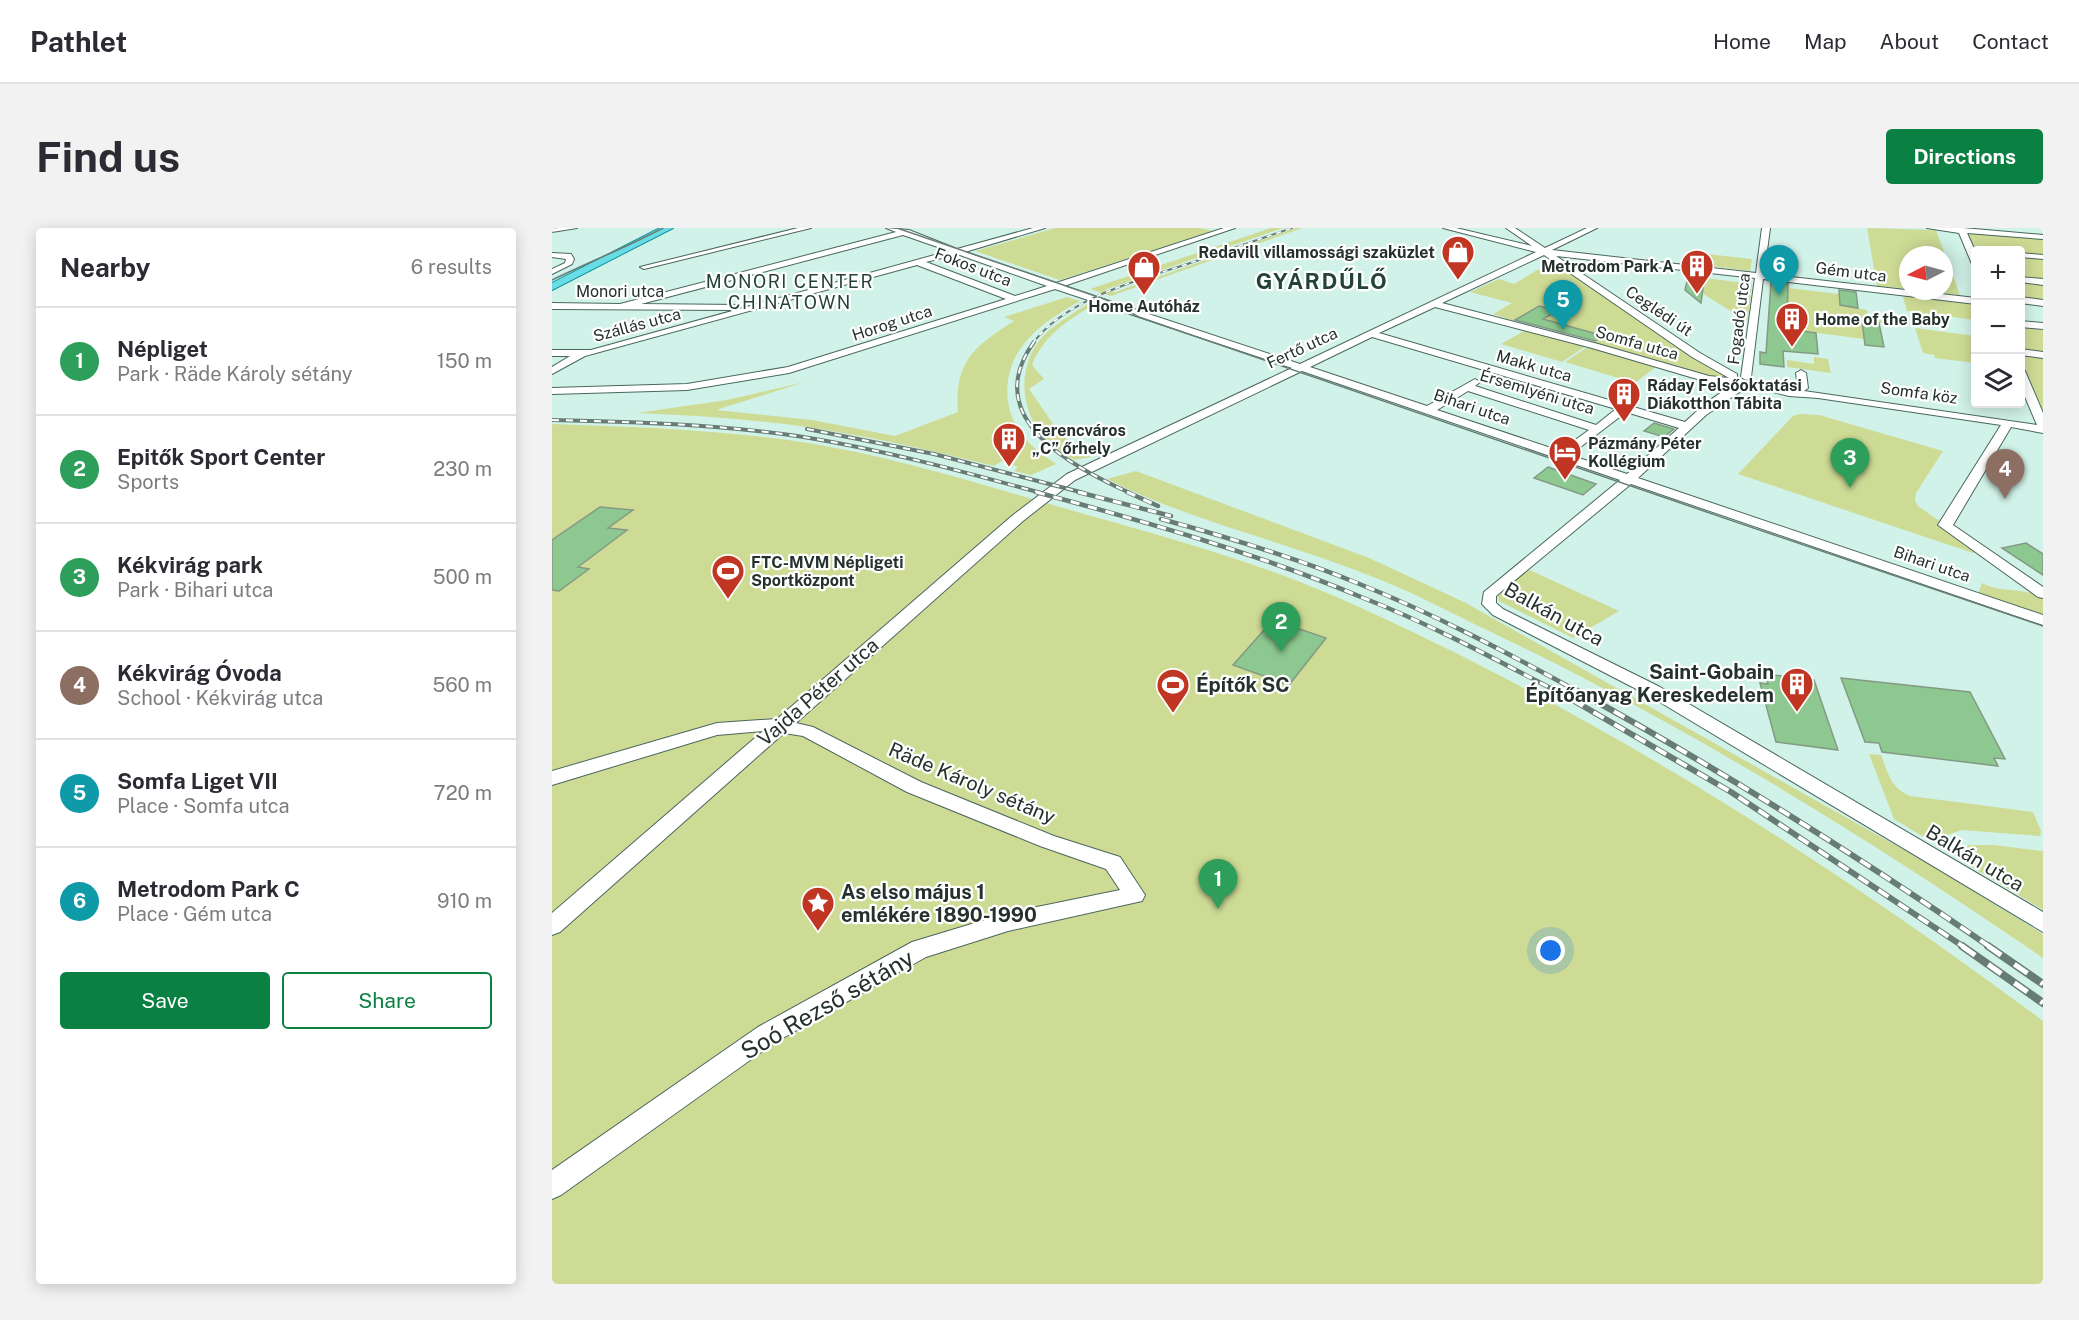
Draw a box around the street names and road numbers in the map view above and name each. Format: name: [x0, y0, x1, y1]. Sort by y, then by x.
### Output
street label: Fokos utca: [932, 244, 1014, 290]
street label: Gém utca: [1814, 258, 1888, 286]
street label: Fogadó utca: [1724, 272, 1754, 366]
street label: Monori utca: [576, 282, 664, 301]
street label: Ceglédi út: [1622, 282, 1696, 340]
street label: Horog utca: [850, 301, 934, 345]
street label: Szállás utca: [591, 304, 683, 346]
street label: Somfa utca: [1593, 322, 1681, 364]
street label: Fertő utca: [1264, 323, 1340, 373]
street label: Makk utca: [1494, 346, 1574, 386]
street label: Érsemlyéni utca: [1477, 365, 1597, 418]
street label: Somfa köz: [1879, 378, 1959, 408]
street label: Bihari utca: [1431, 385, 1513, 429]
street label: Bihari utca: [1891, 542, 1973, 586]
street label: Balkán utca: [1500, 577, 1608, 651]
street label: Vajda Péter utca: [753, 633, 883, 751]
street label: Räde Károly sétány: [885, 737, 1059, 829]
street label: Balkán utca: [1922, 819, 2028, 897]
street label: Soó Rezső sétány: [736, 943, 919, 1065]

